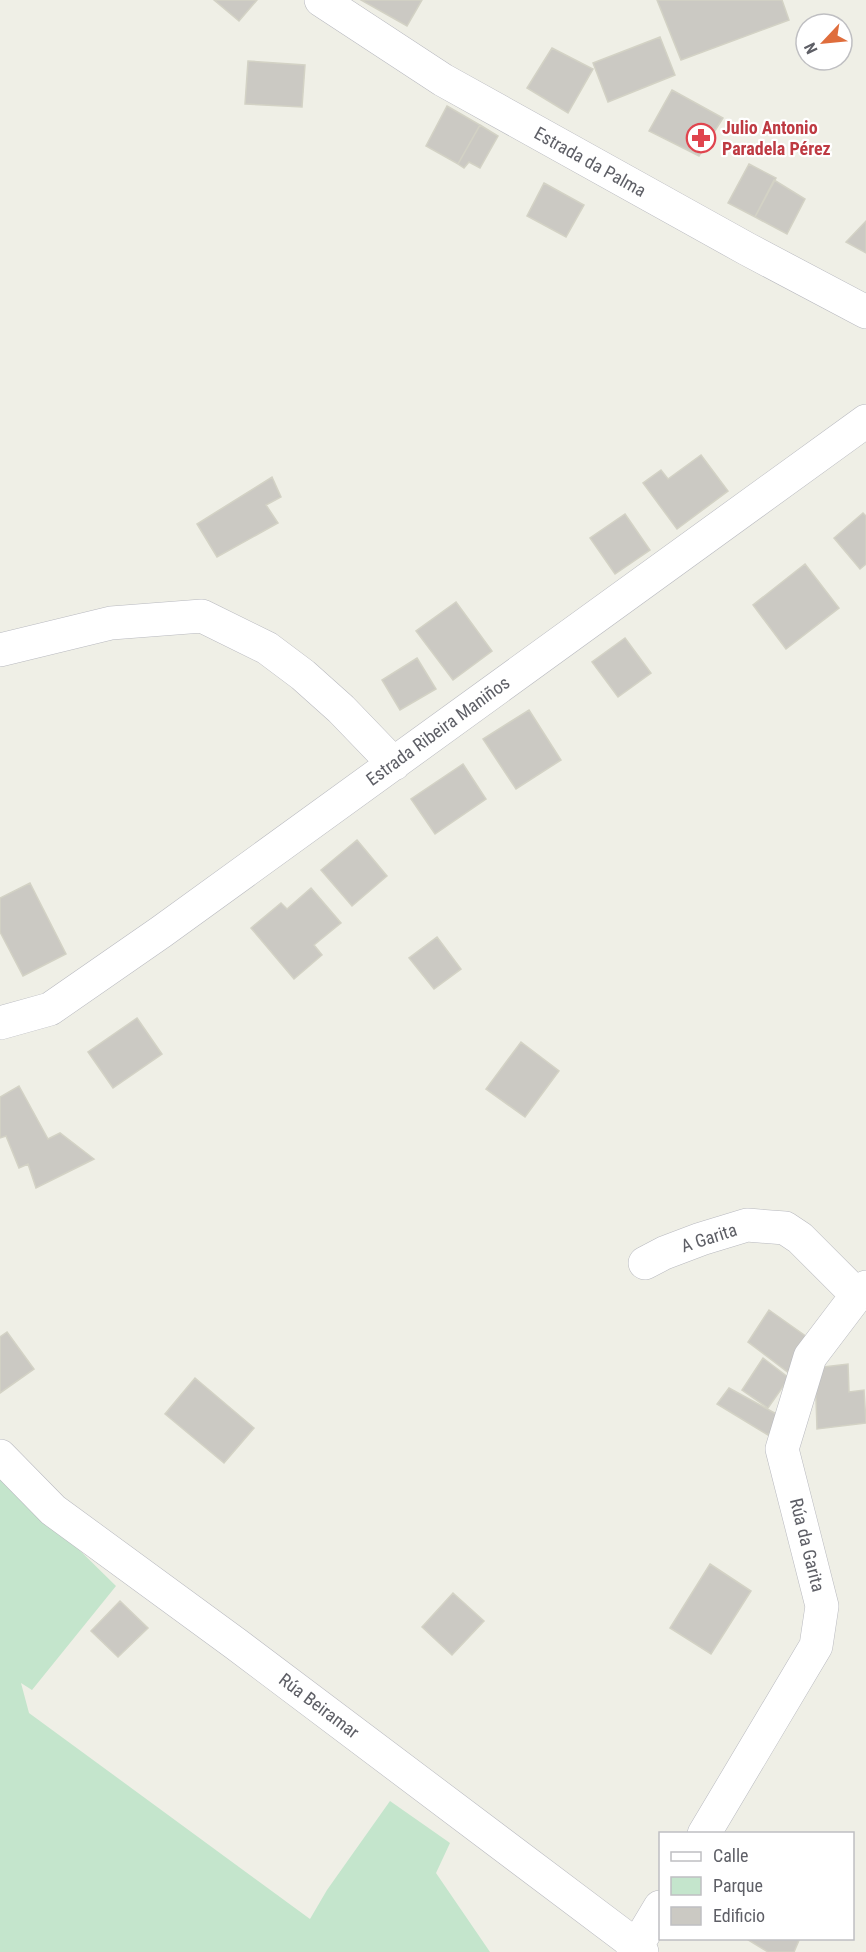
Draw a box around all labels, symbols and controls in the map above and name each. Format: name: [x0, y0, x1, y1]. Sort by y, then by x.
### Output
north arrow: [794, 12, 854, 72]
text: N: [800, 40, 822, 57]
place label: Julio Antonio Paradela Pérez: [722, 117, 831, 159]
street label: Estrada da Palma: [531, 122, 650, 201]
pharmacy icon: Julio Antonio Paradela Pérez: [685, 122, 717, 154]
street label: Estrada Ribeira Maniños: [362, 672, 513, 790]
street label: A Garita: [678, 1219, 739, 1256]
street label: Rúa da Garita: [786, 1496, 829, 1594]
street label: Rúa Beiramar: [275, 1669, 364, 1743]
legend: [659, 1832, 854, 1940]
text: Calle: [713, 1845, 749, 1866]
text: Parque: [713, 1875, 763, 1896]
text: Edificio: [713, 1905, 765, 1926]

